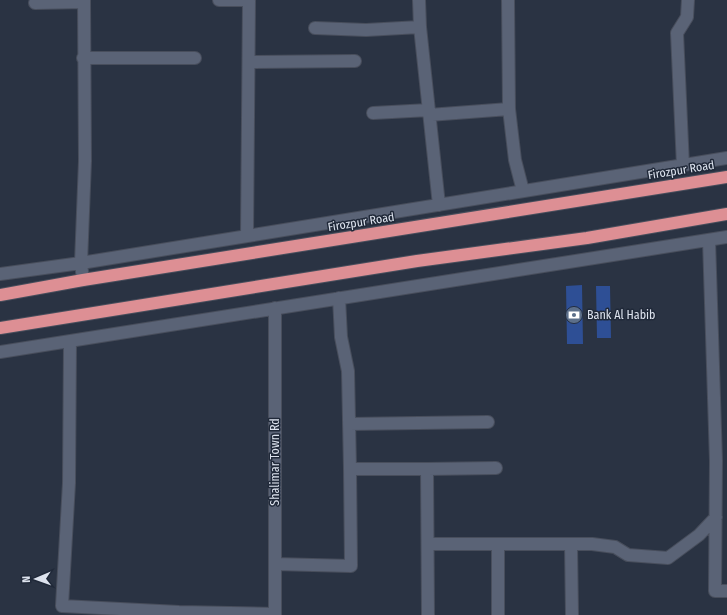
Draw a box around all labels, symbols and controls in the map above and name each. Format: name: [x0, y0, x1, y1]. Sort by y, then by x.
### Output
street label: Firozpur Road: [647, 158, 715, 182]
street label: Firozpur Road: [327, 210, 395, 234]
bank icon: Bank Al Habib: [564, 305, 584, 325]
place label: Bank Al Habib: [587, 308, 655, 322]
street label: Shalimar Town Rd: [268, 418, 282, 506]
north arrow: [16, 559, 56, 599]
text: N: [20, 576, 33, 583]

